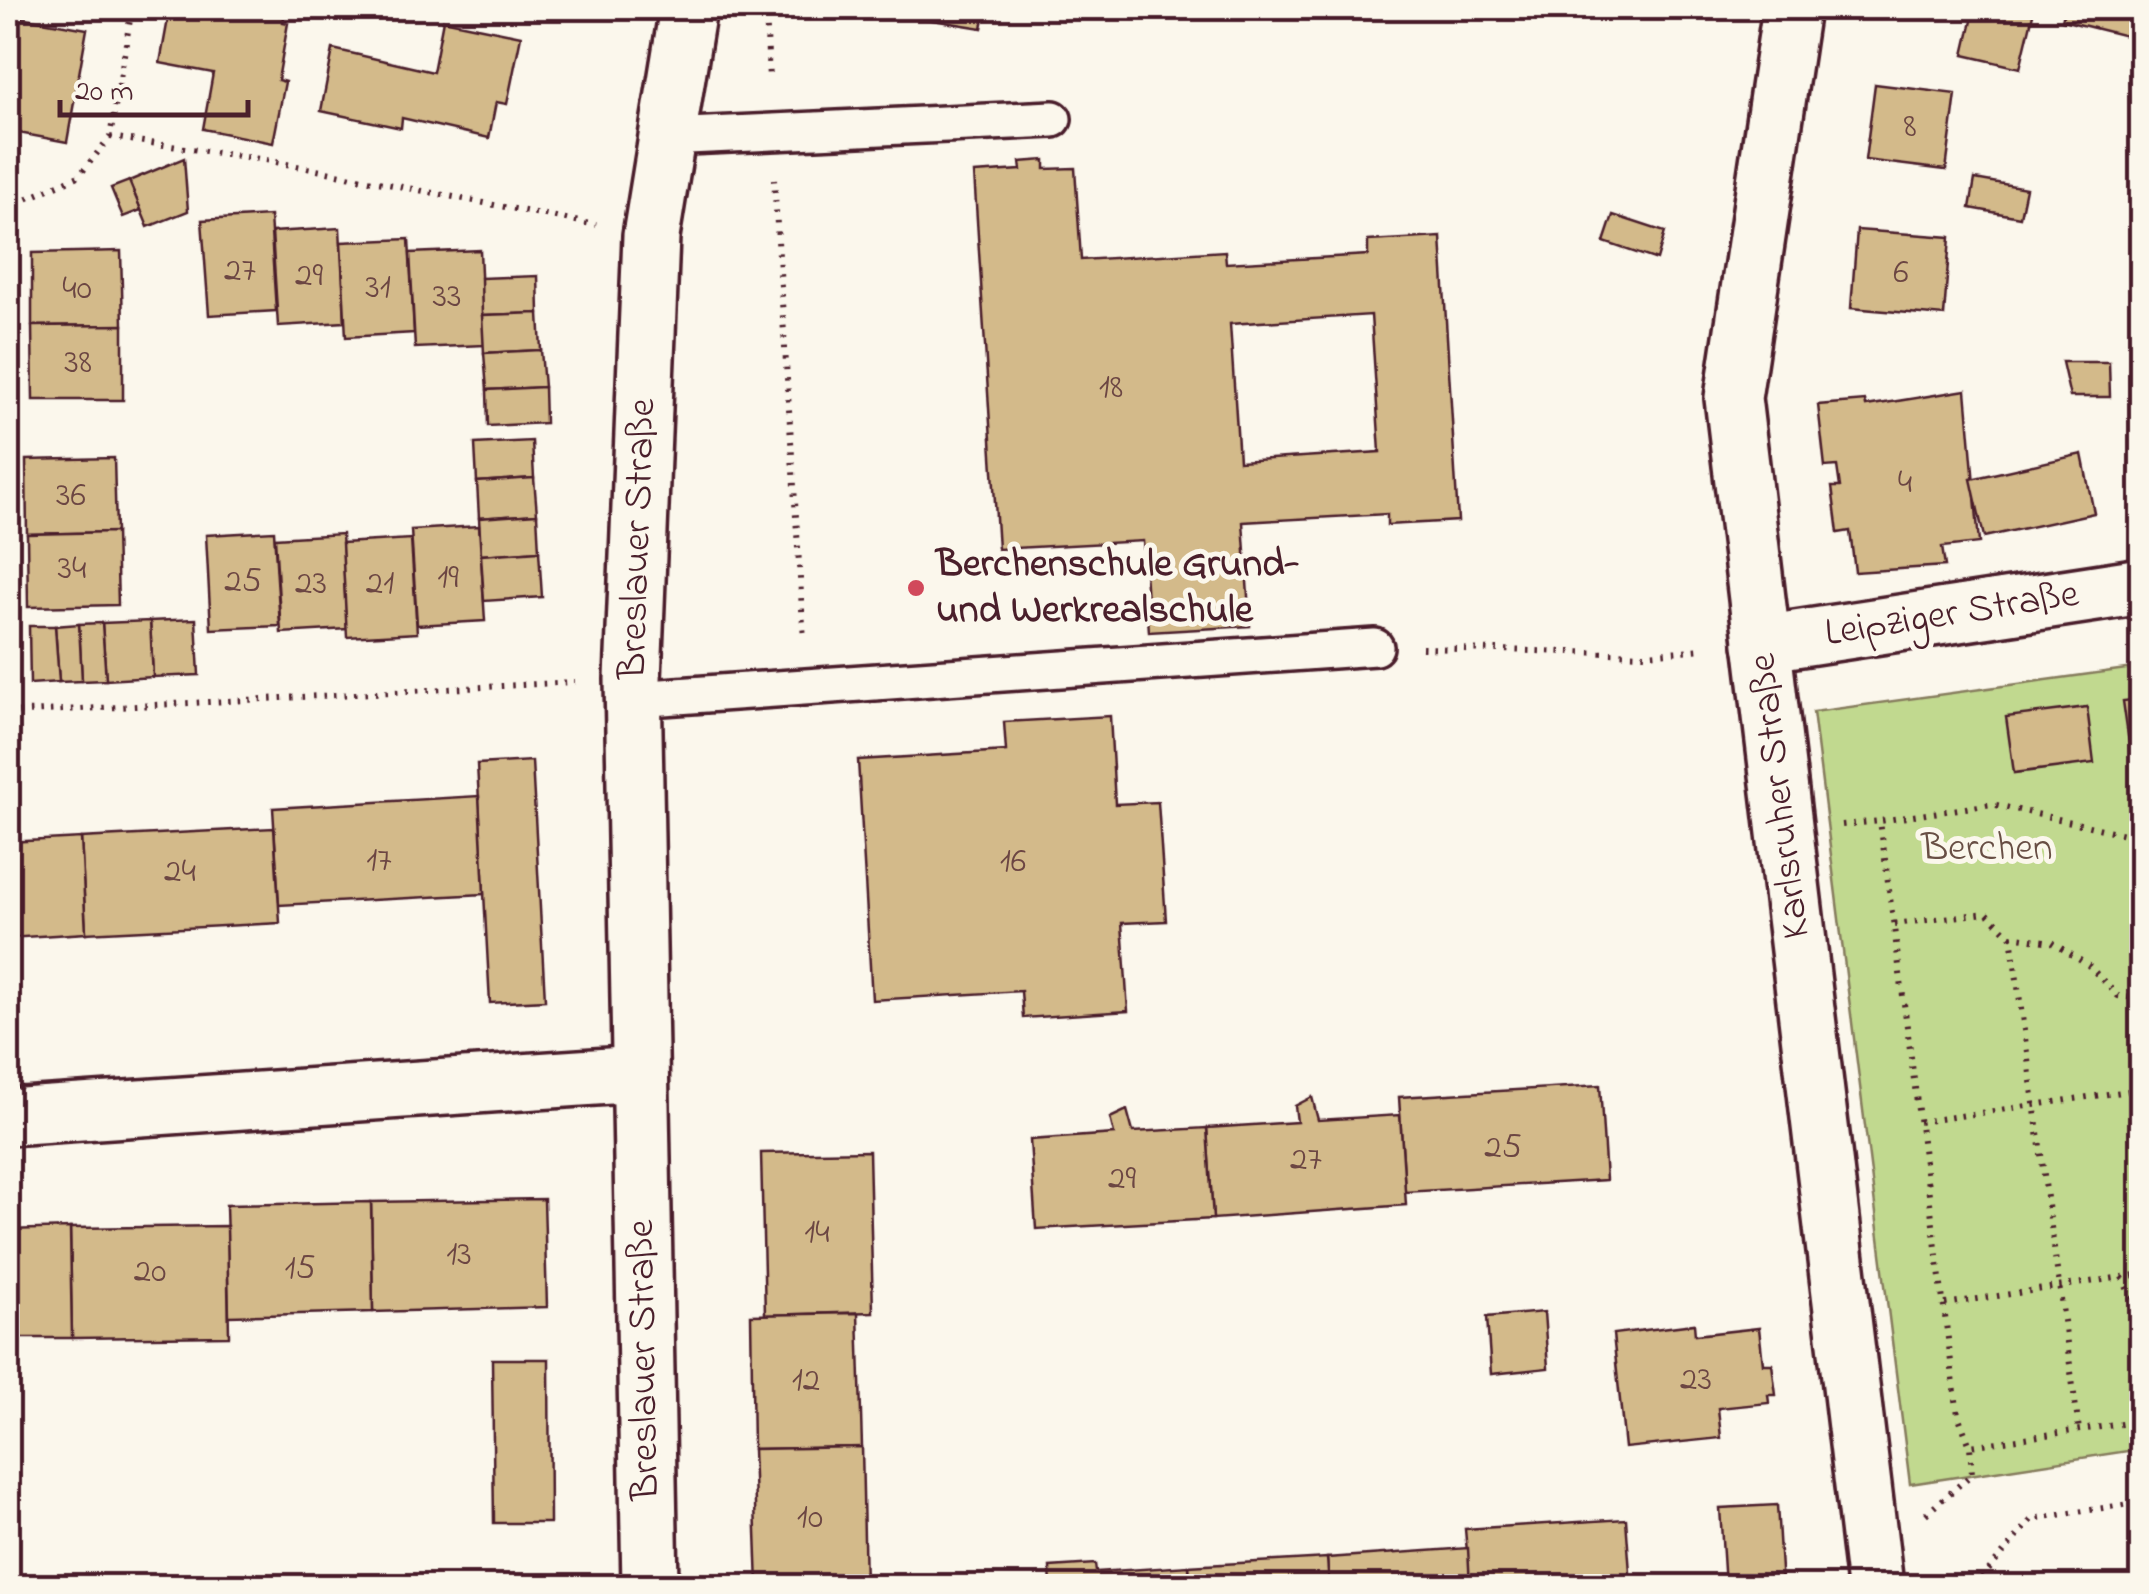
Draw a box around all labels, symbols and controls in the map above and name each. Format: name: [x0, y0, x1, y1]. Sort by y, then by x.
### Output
scale bar: [60, 55, 248, 117]
text: 20 m: [75, 71, 134, 115]
house number: 8: [1903, 102, 1917, 153]
house number: 27: [224, 246, 256, 297]
house number: 6: [1893, 248, 1909, 299]
house number: 29: [295, 251, 323, 302]
house number: 31: [365, 263, 391, 314]
house number: 40: [62, 264, 92, 315]
house number: 33: [433, 272, 461, 323]
house number: 38: [64, 338, 92, 389]
house number: 18: [1099, 363, 1123, 414]
street label: Breslauer Straße: [605, 398, 673, 681]
house number: 4: [1898, 458, 1912, 509]
house number: 36: [56, 471, 86, 522]
place label: Berchenschule Grund- und Werkrealschule: [934, 536, 1300, 641]
house number: 34: [58, 544, 86, 595]
house number: 19: [437, 553, 459, 604]
house number: 25: [224, 557, 262, 608]
house number: 23: [295, 559, 327, 610]
house number: 21: [366, 559, 394, 610]
street label: Leipziger Straße: [1821, 566, 2083, 664]
marker: Berchenschule Grund- und Werkrealschule: [905, 577, 927, 599]
street label: Karlsruher Straße: [1734, 650, 1828, 942]
park label: Berchen: [1920, 820, 2053, 879]
house number: 17: [366, 836, 392, 887]
house number: 16: [1000, 837, 1026, 888]
house number: 24: [164, 847, 196, 898]
house number: 25: [1484, 1123, 1522, 1174]
house number: 27: [1290, 1135, 1322, 1186]
house number: 29: [1108, 1154, 1136, 1205]
house number: 14: [804, 1208, 830, 1259]
street label: Breslauer Straße: [613, 1219, 677, 1502]
house number: 13: [446, 1230, 472, 1281]
house number: 15: [284, 1244, 316, 1295]
house number: 20: [134, 1247, 166, 1298]
house number: 23: [1680, 1355, 1712, 1406]
house number: 12: [792, 1356, 820, 1407]
house number: 10: [797, 1493, 823, 1544]

